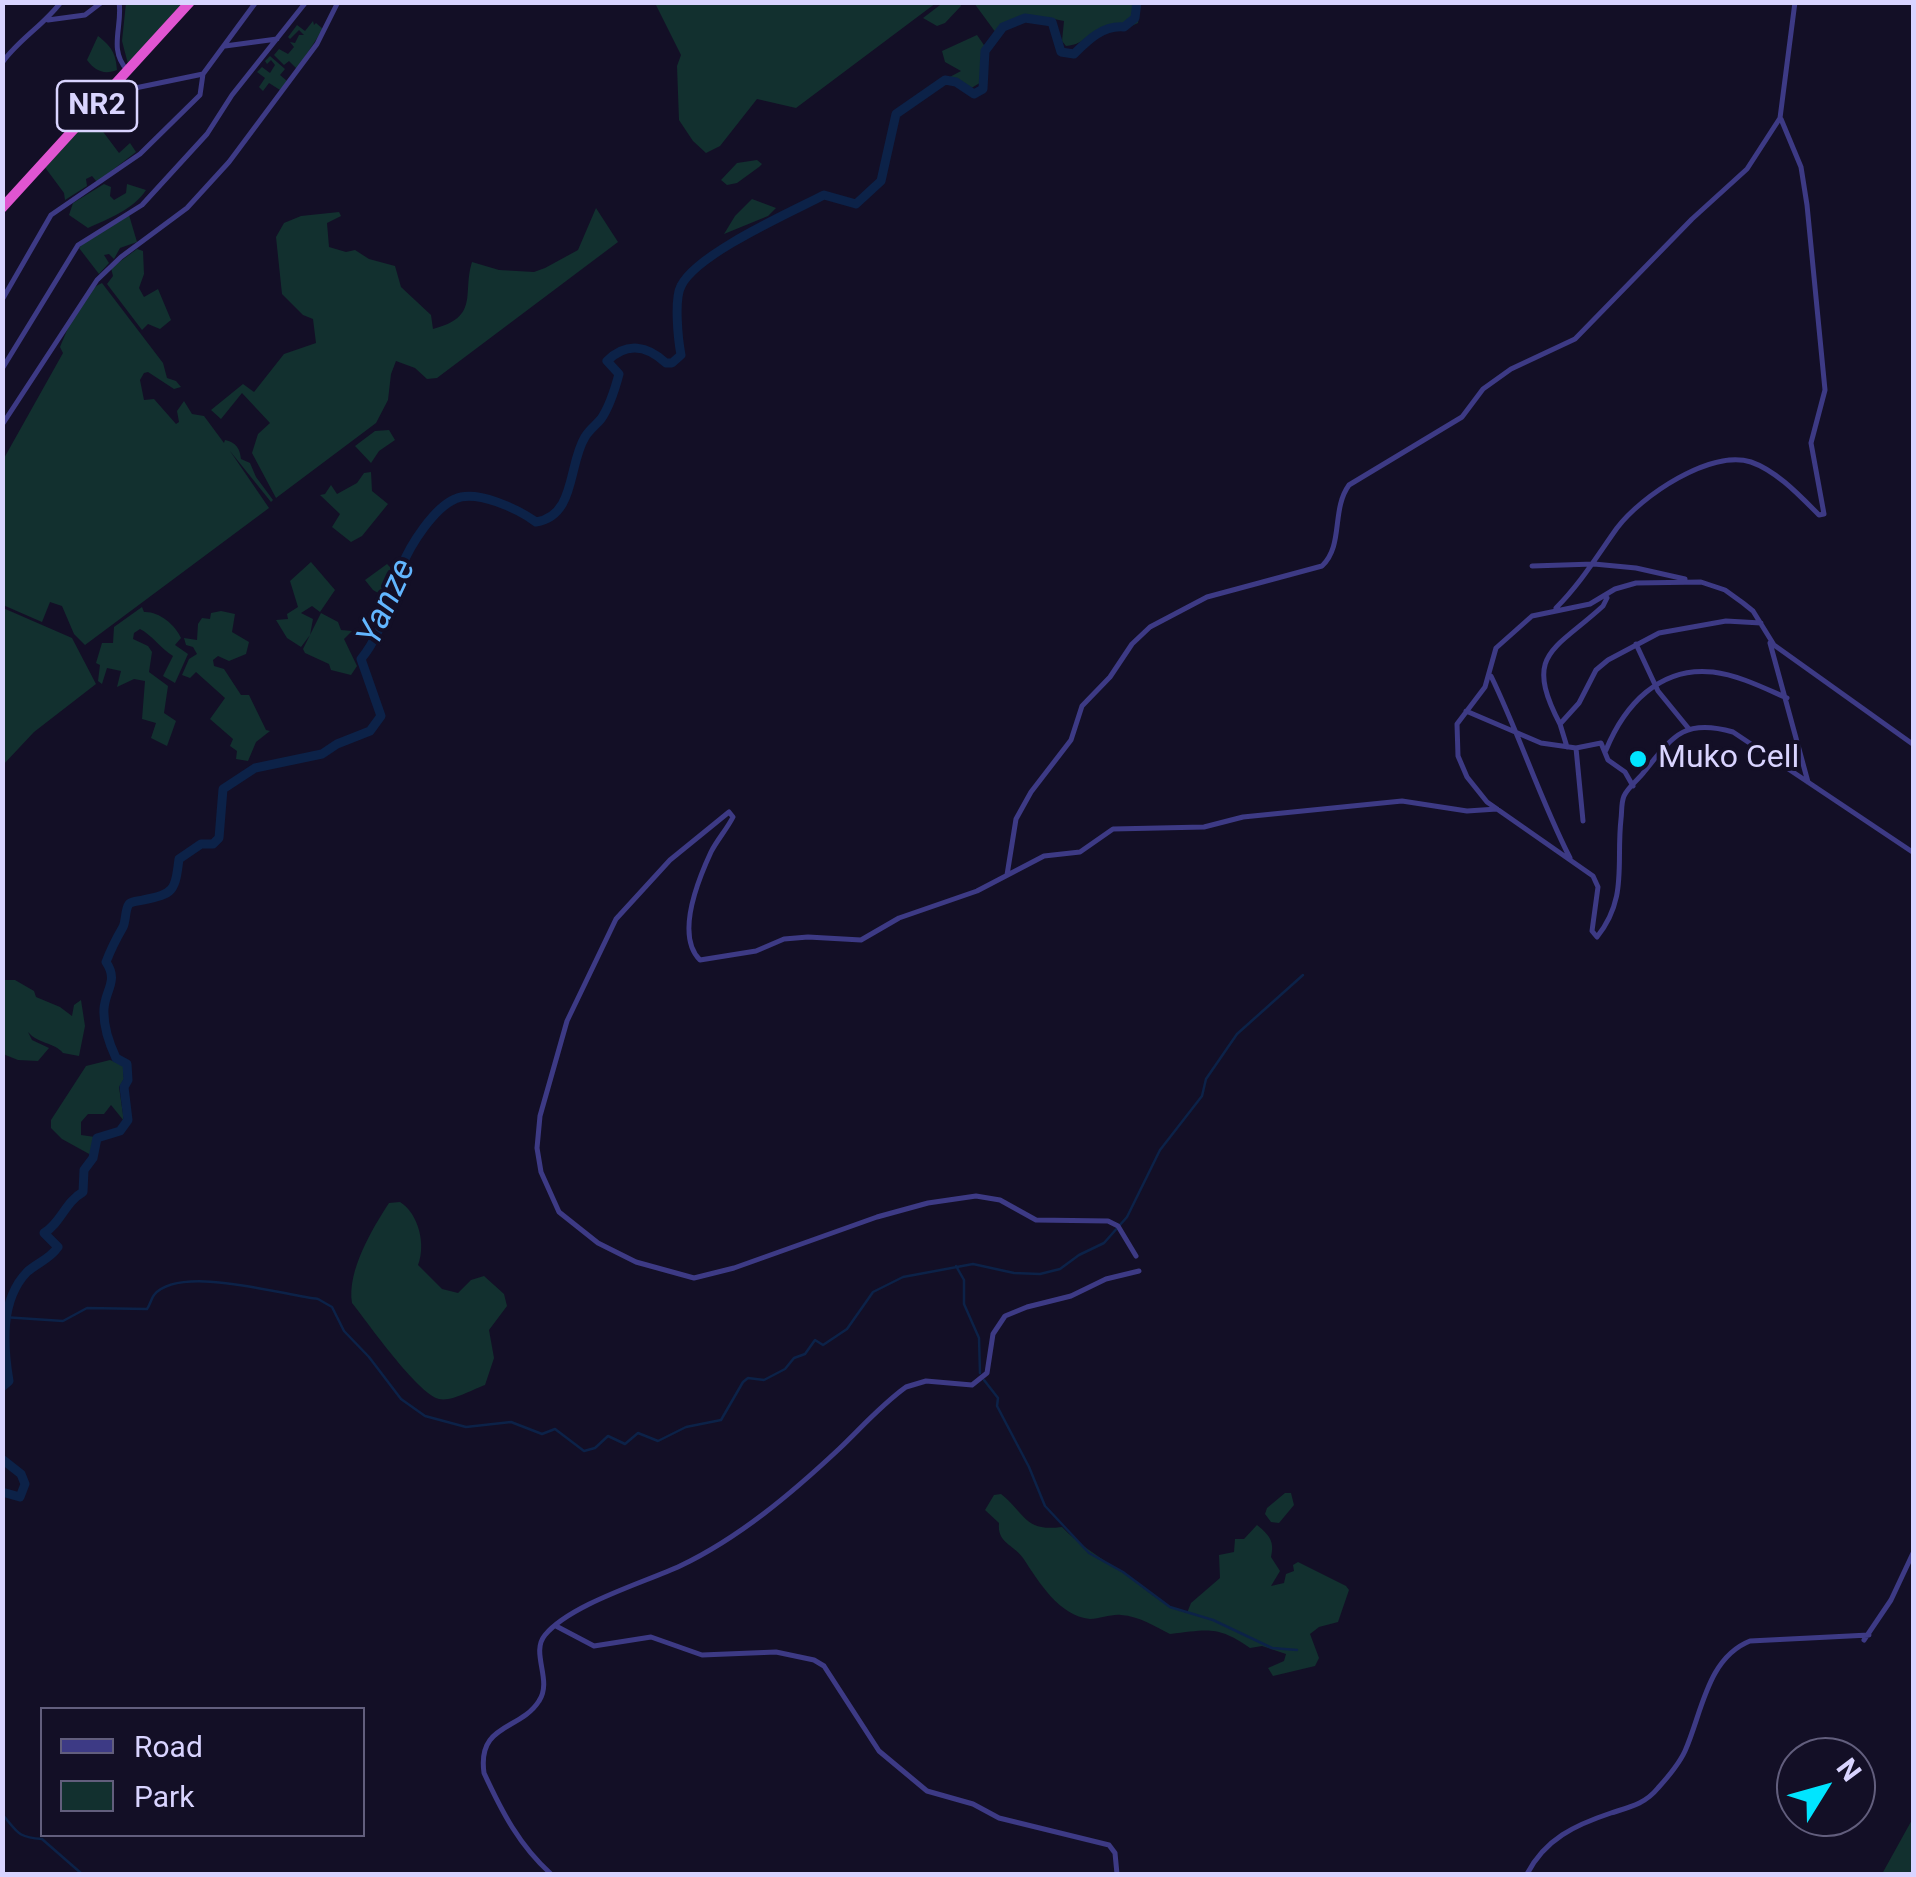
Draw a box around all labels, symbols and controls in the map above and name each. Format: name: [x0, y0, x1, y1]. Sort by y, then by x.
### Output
road number: NR2: [57, 81, 137, 131]
water label: Yanze: [350, 553, 426, 653]
place label: Muko Cell: [1658, 740, 1799, 778]
marker: Muko Cell: [1627, 748, 1649, 770]
legend: [40, 1707, 365, 1837]
text: Road: [134, 1729, 203, 1764]
north arrow: [1776, 1737, 1876, 1837]
text: N: [1830, 1752, 1868, 1788]
text: Park: [134, 1779, 194, 1814]

